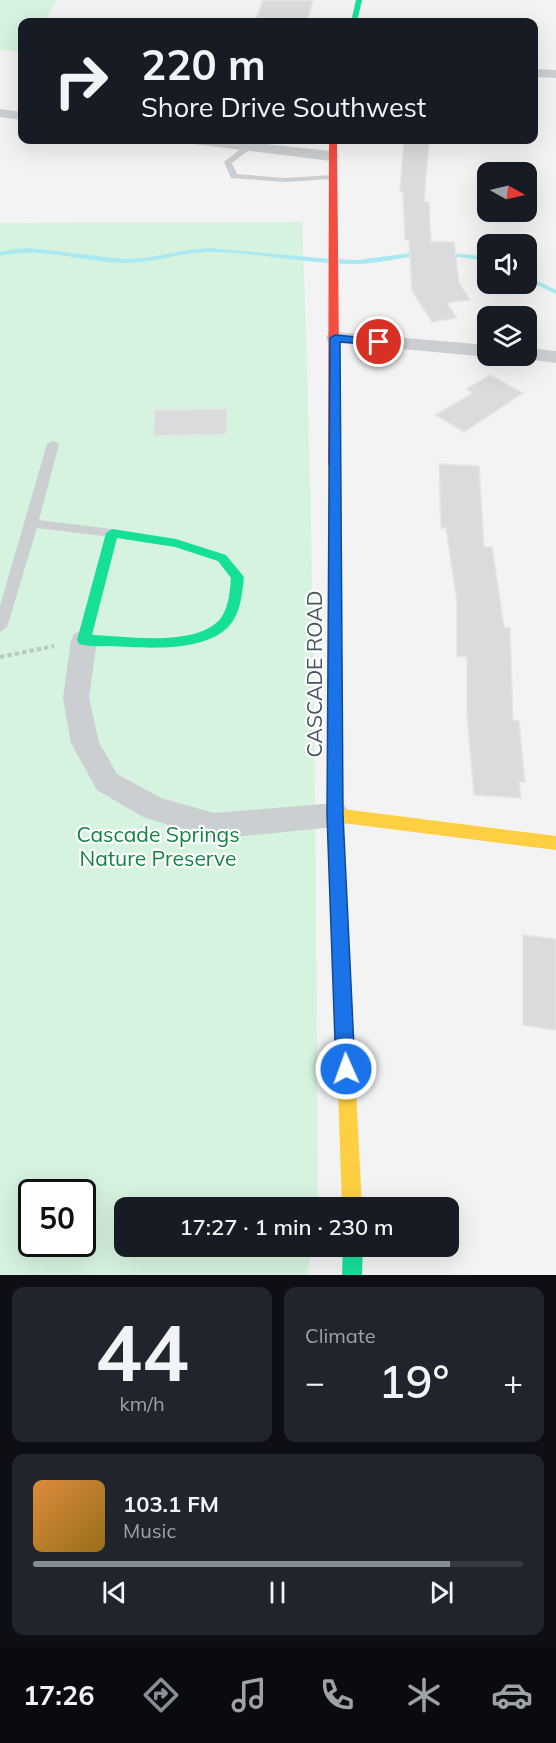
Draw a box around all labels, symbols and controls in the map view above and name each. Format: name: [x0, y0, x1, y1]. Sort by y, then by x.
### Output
text: 220 m: [141, 38, 266, 91]
icon: right: [42, 42, 120, 120]
text: Shore Drive Southwest: [141, 90, 426, 124]
north arrow: [477, 162, 537, 222]
map controls: [477, 162, 537, 366]
button: sound: [477, 234, 537, 294]
button: layers: [477, 306, 537, 366]
pin: [353, 316, 404, 367]
icon: arrive: [362, 325, 395, 358]
street label: CASCADE ROAD: [301, 591, 327, 757]
park label: Cascade Springs Nature Preserve: [76, 821, 240, 871]
position arrow: [314, 1037, 378, 1101]
speed limit sign: 50: [18, 1179, 96, 1257]
text: 17:27 · 1 min · 230 m: [179, 1213, 394, 1241]
text: 44: [95, 1303, 189, 1401]
text: Climate: [305, 1323, 376, 1348]
text: 19°: [379, 1353, 449, 1409]
text: −: [305, 1361, 325, 1402]
text: +: [503, 1361, 523, 1402]
text: km/h: [119, 1391, 165, 1416]
text: 103.1 FM: [123, 1490, 219, 1518]
text: Music: [123, 1518, 176, 1543]
icon: previous: [98, 1576, 131, 1609]
icon: pause: [261, 1576, 294, 1609]
icon: next: [425, 1576, 458, 1609]
icon: directions: [140, 1674, 182, 1716]
icon: music: [228, 1674, 270, 1716]
icon: phone: [316, 1674, 358, 1716]
icon: climate: [403, 1674, 445, 1716]
icon: car: [491, 1674, 533, 1716]
text: 17:26: [23, 1678, 94, 1712]

